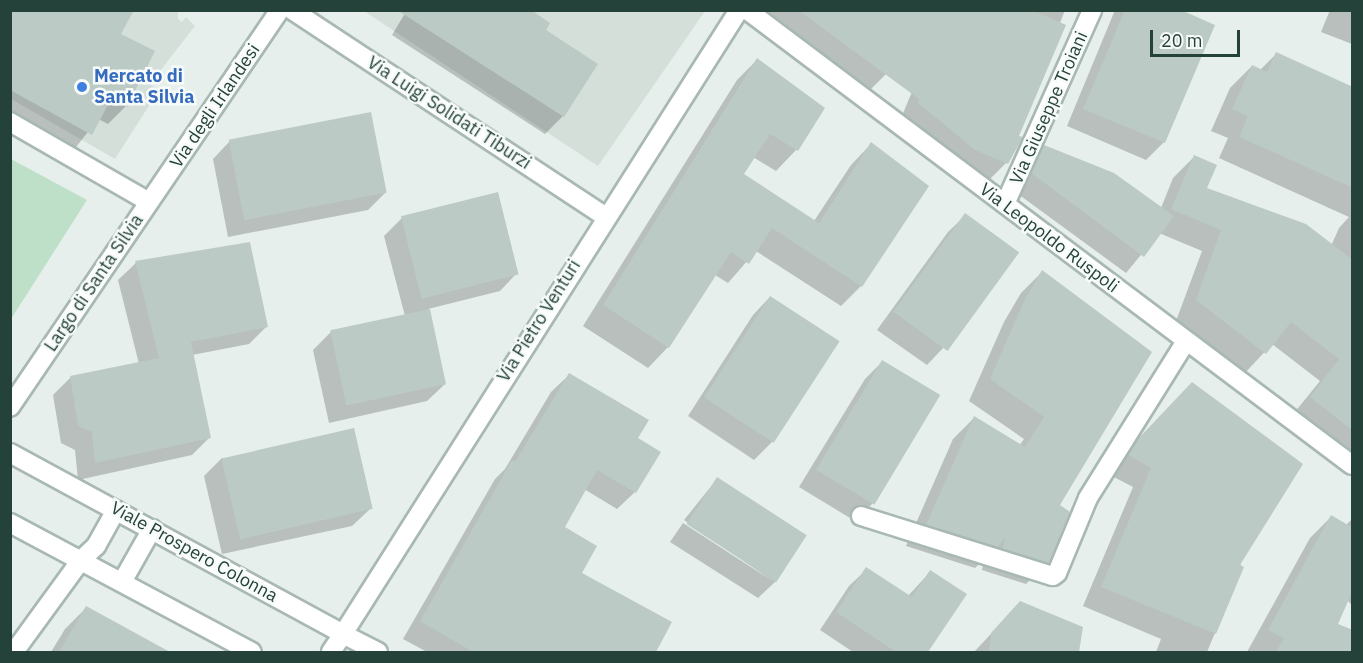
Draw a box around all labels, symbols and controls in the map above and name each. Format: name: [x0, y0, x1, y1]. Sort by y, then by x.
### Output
scale bar: [1153, 18, 1243, 56]
street label: Via Giuseppe Troiani: [1006, 28, 1092, 188]
text: 20 m: [1161, 29, 1203, 52]
street label: Via degli Irlandesi: [166, 40, 264, 172]
street label: Via Luigi Solidati Tiburzi: [363, 52, 535, 174]
place label: Mercato di Santa Silvia: [94, 66, 194, 109]
marker: Mercato di Santa Silvia: [75, 80, 89, 94]
street label: Via Leopoldo Ruspoli: [975, 179, 1123, 297]
street label: Largo di Santa Silvia: [40, 210, 148, 356]
street label: Via Pietro Venturi: [493, 256, 585, 386]
street label: Viale Prospero Colonna: [107, 497, 281, 607]

